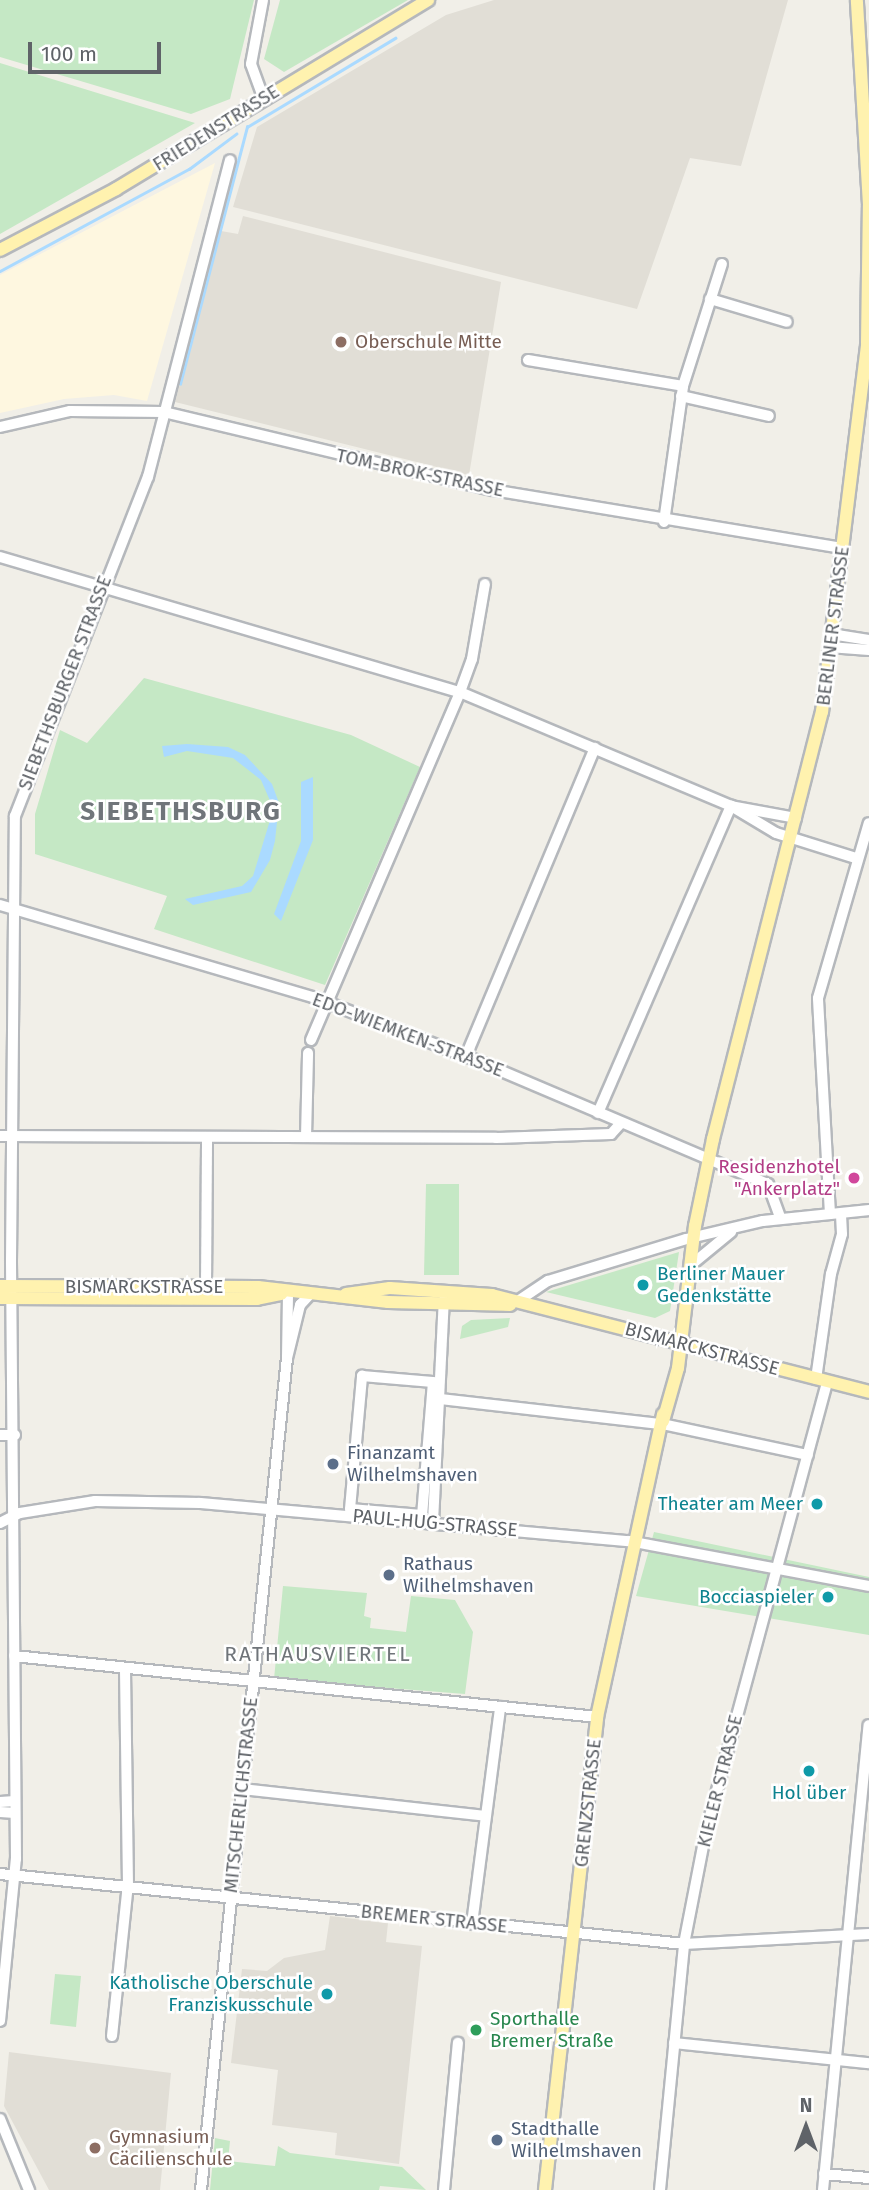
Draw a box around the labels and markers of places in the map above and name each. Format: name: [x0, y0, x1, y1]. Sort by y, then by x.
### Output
place label: Oberschule Mitte: [355, 331, 502, 353]
marker: Oberschule Mitte: [333, 334, 349, 350]
place label: Residenzhotel "Ankerplatz": [718, 1156, 840, 1200]
marker: Residenzhotel "Ankerplatz": [846, 1170, 862, 1186]
place label: Berliner Mauer Gedenkstätte: [657, 1263, 785, 1307]
marker: Berliner Mauer Gedenkstätte: [635, 1277, 651, 1293]
place label: Finanzamt Wilhelmshaven: [347, 1442, 478, 1486]
marker: Finanzamt Wilhelmshaven: [325, 1456, 341, 1472]
place label: Theater am Meer: [658, 1493, 803, 1515]
marker: Theater am Meer: [809, 1496, 825, 1512]
place label: Rathaus Wilhelmshaven: [403, 1553, 534, 1597]
marker: Rathaus Wilhelmshaven: [381, 1567, 397, 1583]
place label: Bocciaspieler: [699, 1586, 814, 1608]
marker: Bocciaspieler: [820, 1589, 836, 1605]
marker: Hol über: [801, 1763, 817, 1779]
place label: Hol über: [772, 1782, 846, 1804]
place label: Katholische Oberschule Franziskusschule: [109, 1972, 313, 2016]
marker: Katholische Oberschule Franziskusschule: [319, 1986, 335, 2002]
place label: Sporthalle Bremer Straße: [490, 2008, 614, 2052]
marker: Sporthalle Bremer Straße: [468, 2022, 484, 2038]
place label: Stadthalle Wilhelmshaven: [511, 2118, 642, 2162]
place label: Gymnasium Cäcilienschule: [109, 2126, 233, 2170]
marker: Stadthalle Wilhelmshaven: [489, 2132, 505, 2148]
marker: Gymnasium Cäcilienschule: [87, 2140, 103, 2156]

